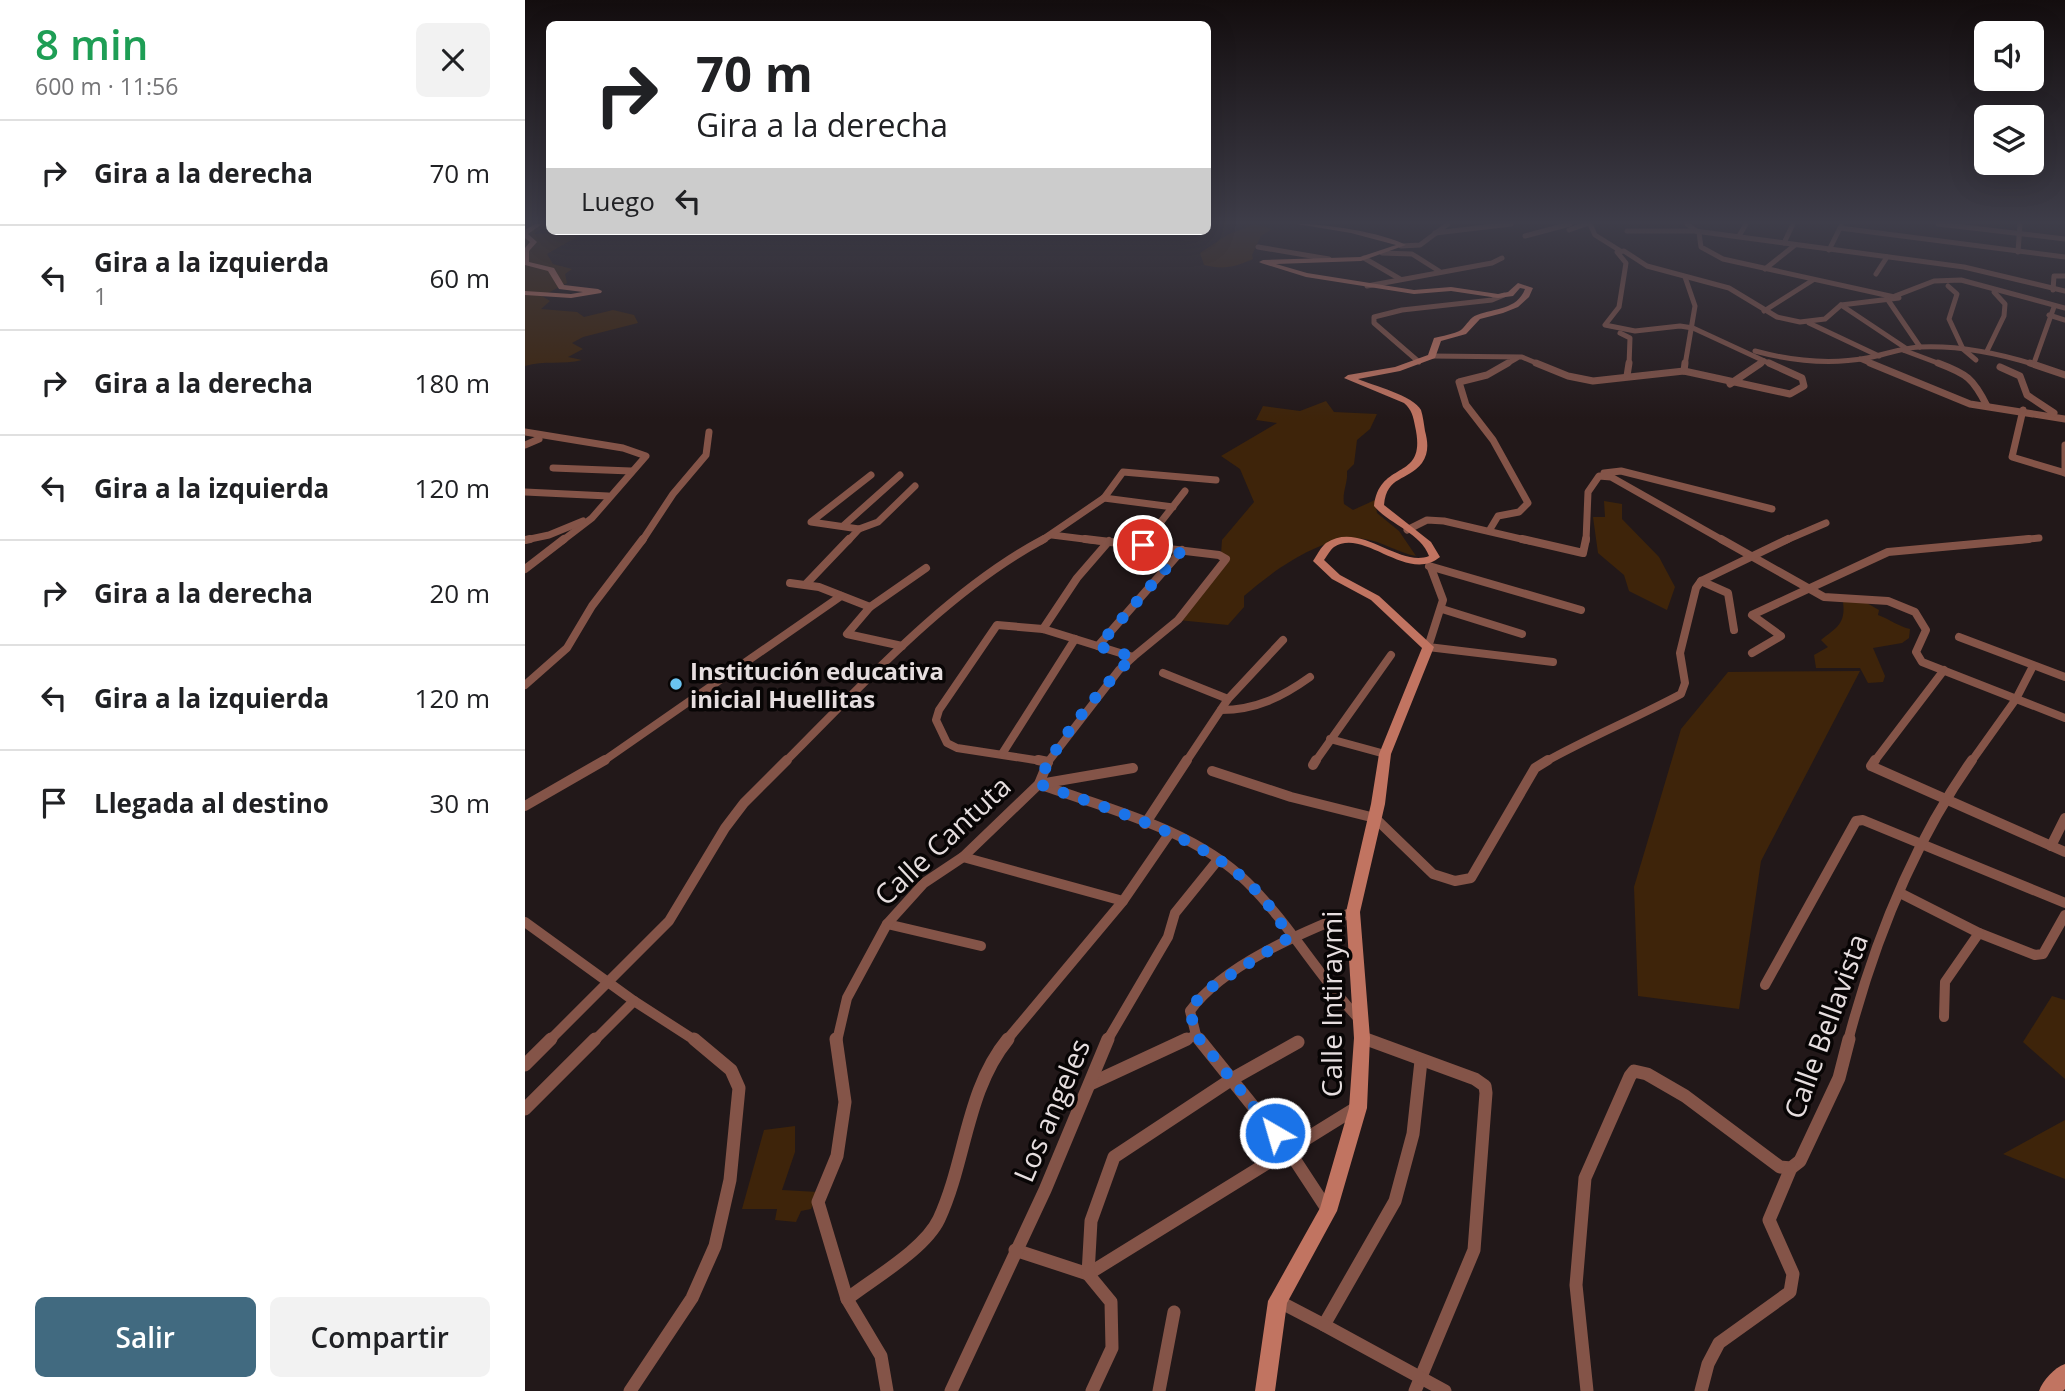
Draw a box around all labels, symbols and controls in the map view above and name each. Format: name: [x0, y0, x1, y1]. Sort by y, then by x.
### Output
text: 8 min: [35, 15, 148, 72]
map controls: [1974, 21, 2044, 175]
button: sound: [1974, 21, 2044, 91]
button: close: [416, 23, 490, 97]
text: 70 m: [696, 40, 813, 106]
icon: right: [581, 49, 672, 140]
text: 600 m · 11:56: [35, 70, 178, 102]
text: Gira a la derecha: [696, 103, 948, 146]
button: layers: [1974, 105, 2044, 175]
icon: right: [35, 154, 73, 192]
text: Gira a la derecha: [94, 155, 313, 191]
text: 70 m: [429, 155, 490, 191]
icon: left: [669, 182, 707, 220]
text: Luego: [581, 183, 655, 219]
text: Gira a la izquierda: [94, 244, 329, 280]
icon: left: [35, 259, 73, 297]
text: 60 m: [429, 260, 490, 296]
text: 1: [94, 280, 107, 312]
icon: right: [35, 364, 73, 402]
text: Gira a la derecha: [94, 365, 313, 401]
text: 180 m: [415, 365, 490, 401]
icon: left: [35, 469, 73, 507]
text: Gira a la izquierda: [94, 470, 329, 506]
text: 120 m: [415, 470, 490, 506]
pin: [1113, 515, 1173, 575]
icon: arrive: [1124, 526, 1162, 564]
icon: right: [35, 574, 73, 612]
text: Gira a la derecha: [94, 575, 313, 611]
text: 20 m: [429, 575, 490, 611]
place label: Institución educativa inicial Huellitas: [690, 654, 944, 715]
marker: Institución educativa inicial Huellitas: [668, 676, 684, 692]
icon: left: [35, 679, 73, 717]
text: Gira a la izquierda: [94, 680, 329, 716]
text: 120 m: [415, 680, 490, 716]
street label: Calle Cantuta: [866, 767, 1018, 913]
icon: arrive: [35, 784, 73, 822]
text: Llegada al destino: [94, 785, 329, 821]
text: 30 m: [429, 785, 490, 821]
street label: Calle Intiraymi: [1312, 911, 1350, 1097]
street label: Calle Bellavista: [1774, 928, 1876, 1124]
street label: Los angeles: [1004, 1033, 1098, 1187]
position arrow: [1238, 1096, 1312, 1170]
button: Salir: [35, 1297, 256, 1377]
button: Compartir: [270, 1297, 490, 1377]

